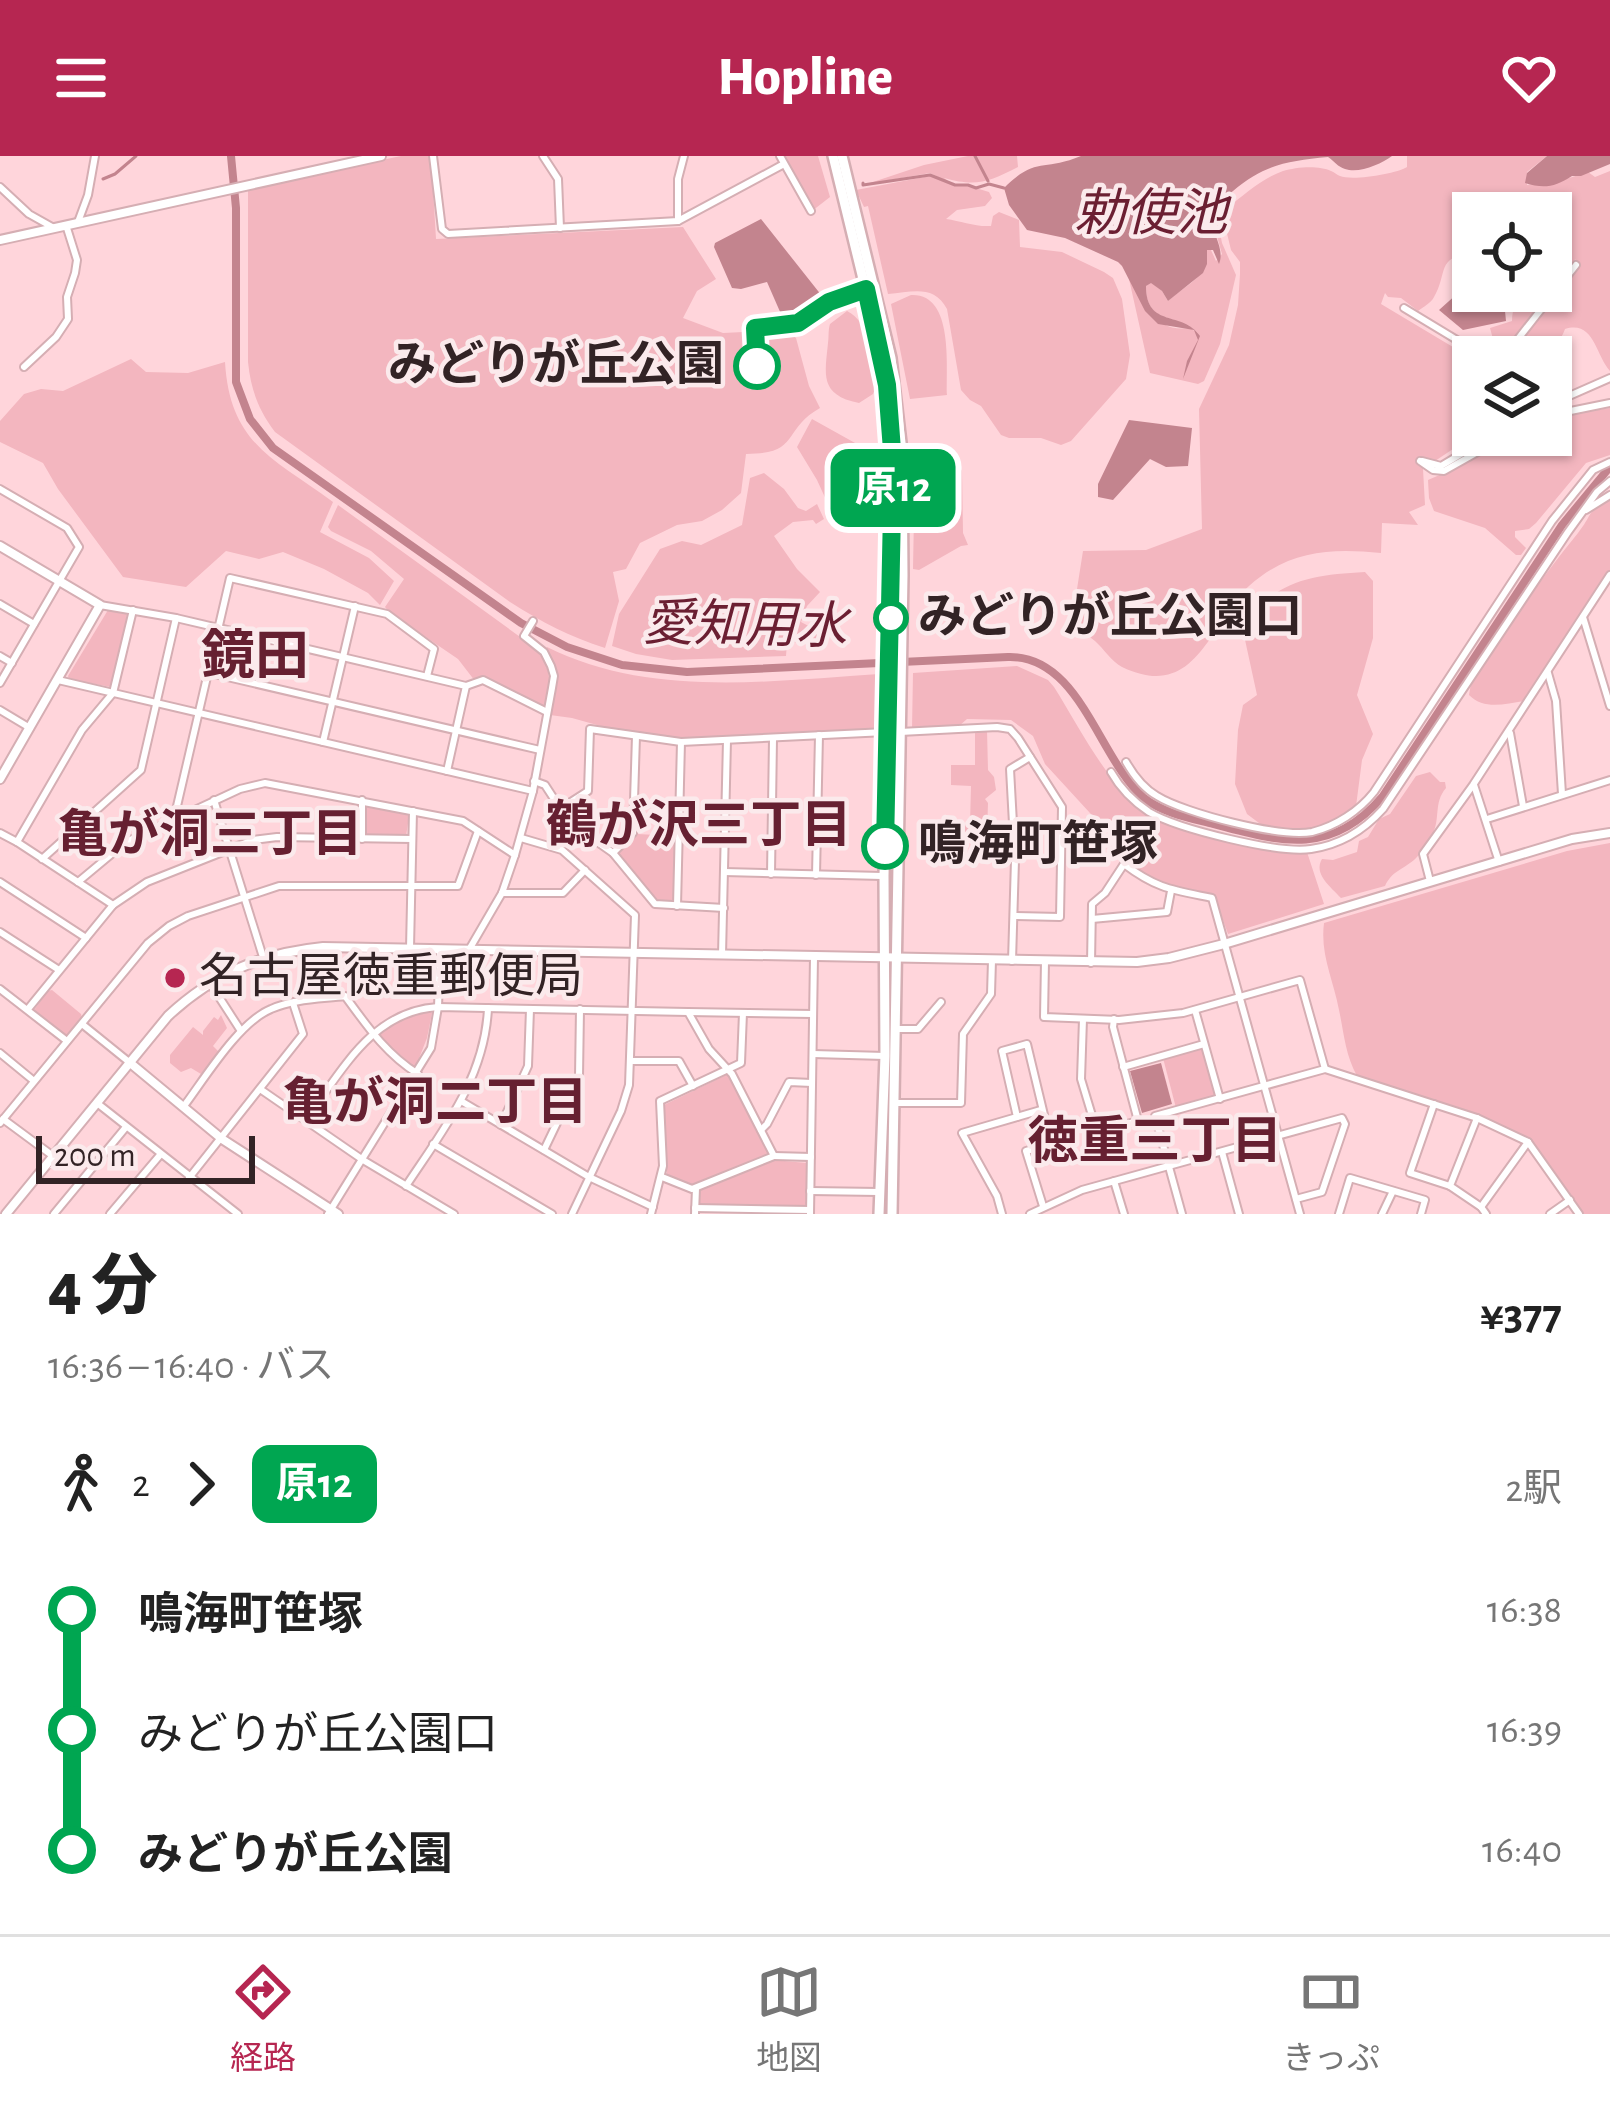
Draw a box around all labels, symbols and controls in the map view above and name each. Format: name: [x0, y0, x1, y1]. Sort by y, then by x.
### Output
icon: menu: [48, 45, 114, 111]
icon: heart: [1496, 45, 1562, 111]
text: Hopline: [717, 51, 893, 105]
water label: 勅使池: [1074, 187, 1232, 240]
map controls: [1452, 192, 1572, 456]
button: locate: [1452, 192, 1572, 312]
button: layers: [1452, 336, 1572, 456]
place label: みどりが丘公園: [388, 338, 724, 390]
marker: みどりが丘公園: [735, 344, 779, 388]
line badge: 原12: [824, 449, 962, 527]
text: 原12: [855, 467, 931, 509]
place label: みどりが丘公園口: [918, 590, 1302, 642]
water label: 愛知用水: [643, 597, 852, 653]
marker: みどりが丘公園口: [875, 602, 907, 634]
district label: 鏡田: [201, 628, 309, 685]
district label: 鶴が沢三丁目: [546, 797, 852, 852]
district label: 亀が洞三丁目: [57, 806, 363, 861]
place label: 鳴海町笹塚: [918, 818, 1158, 870]
marker: 鳴海町笹塚: [863, 824, 907, 868]
place label: 名古屋徳重郵便局: [199, 951, 583, 1002]
marker: 名古屋徳重郵便局: [162, 965, 188, 991]
district label: 亀が洞二丁目: [282, 1074, 588, 1129]
district label: 徳重三丁目: [1027, 1114, 1283, 1168]
scale bar: [36, 1130, 255, 1183]
text: 200 m: [54, 1140, 136, 1173]
text: 4 分: [48, 1255, 158, 1321]
text: ¥377: [1480, 1293, 1562, 1338]
text: 16:36 – 16:40 · バス: [48, 1347, 334, 1386]
icon: walk: [48, 1451, 114, 1517]
icon: forward: [168, 1451, 234, 1517]
text: 原12: [276, 1463, 353, 1505]
text: 2: [132, 1465, 150, 1504]
text: 2駅: [1505, 1470, 1562, 1509]
text: 16:38: [1487, 1591, 1562, 1630]
text: 鳴海町笹塚: [138, 1593, 363, 1638]
text: 16:39: [1487, 1711, 1562, 1750]
text: みどりが丘公園口: [138, 1713, 498, 1758]
text: 16:40: [1482, 1831, 1562, 1870]
text: みどりが丘公園: [138, 1833, 453, 1878]
tab: 経路: [230, 1959, 296, 2080]
tab: 地図: [756, 1959, 822, 2080]
tab: きっぷ: [1282, 1959, 1380, 2080]

